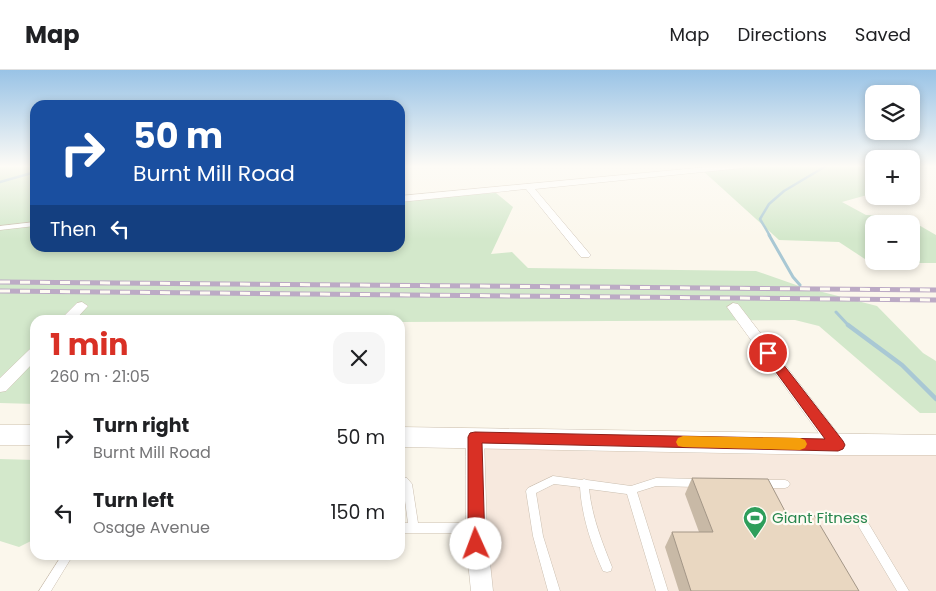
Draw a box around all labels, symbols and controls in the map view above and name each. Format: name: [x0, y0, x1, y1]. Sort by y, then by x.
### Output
text: Map: [25, 18, 80, 51]
text: Map: [670, 22, 709, 47]
text: Directions: [737, 22, 827, 47]
text: Saved: [855, 22, 911, 47]
map controls: [865, 85, 920, 270]
button: layers: [865, 85, 920, 140]
text: 50 m: [133, 111, 223, 160]
icon: right: [50, 120, 115, 185]
button: +: [865, 150, 920, 205]
text: Burnt Mill Road: [133, 158, 295, 189]
icon: left: [106, 215, 134, 243]
button: −: [865, 215, 920, 270]
text: Then: [50, 216, 96, 243]
text: 1 min: [50, 323, 128, 366]
button: close: [333, 332, 385, 384]
pin: [747, 332, 789, 374]
icon: arrive: [754, 339, 782, 367]
text: 260 m · 21:05: [50, 365, 150, 388]
text: Turn right: [93, 412, 189, 439]
icon: right: [50, 424, 78, 452]
text: 50 m: [336, 424, 385, 451]
text: Burnt Mill Road: [93, 441, 211, 464]
text: Turn left: [93, 487, 174, 514]
icon: left: [50, 499, 78, 527]
text: 150 m: [330, 499, 385, 526]
sports icon: Giant Fitness: [742, 505, 768, 539]
place label: Giant Fitness: [772, 507, 868, 528]
text: Osage Avenue: [93, 516, 210, 539]
position arrow: [449, 517, 501, 569]

